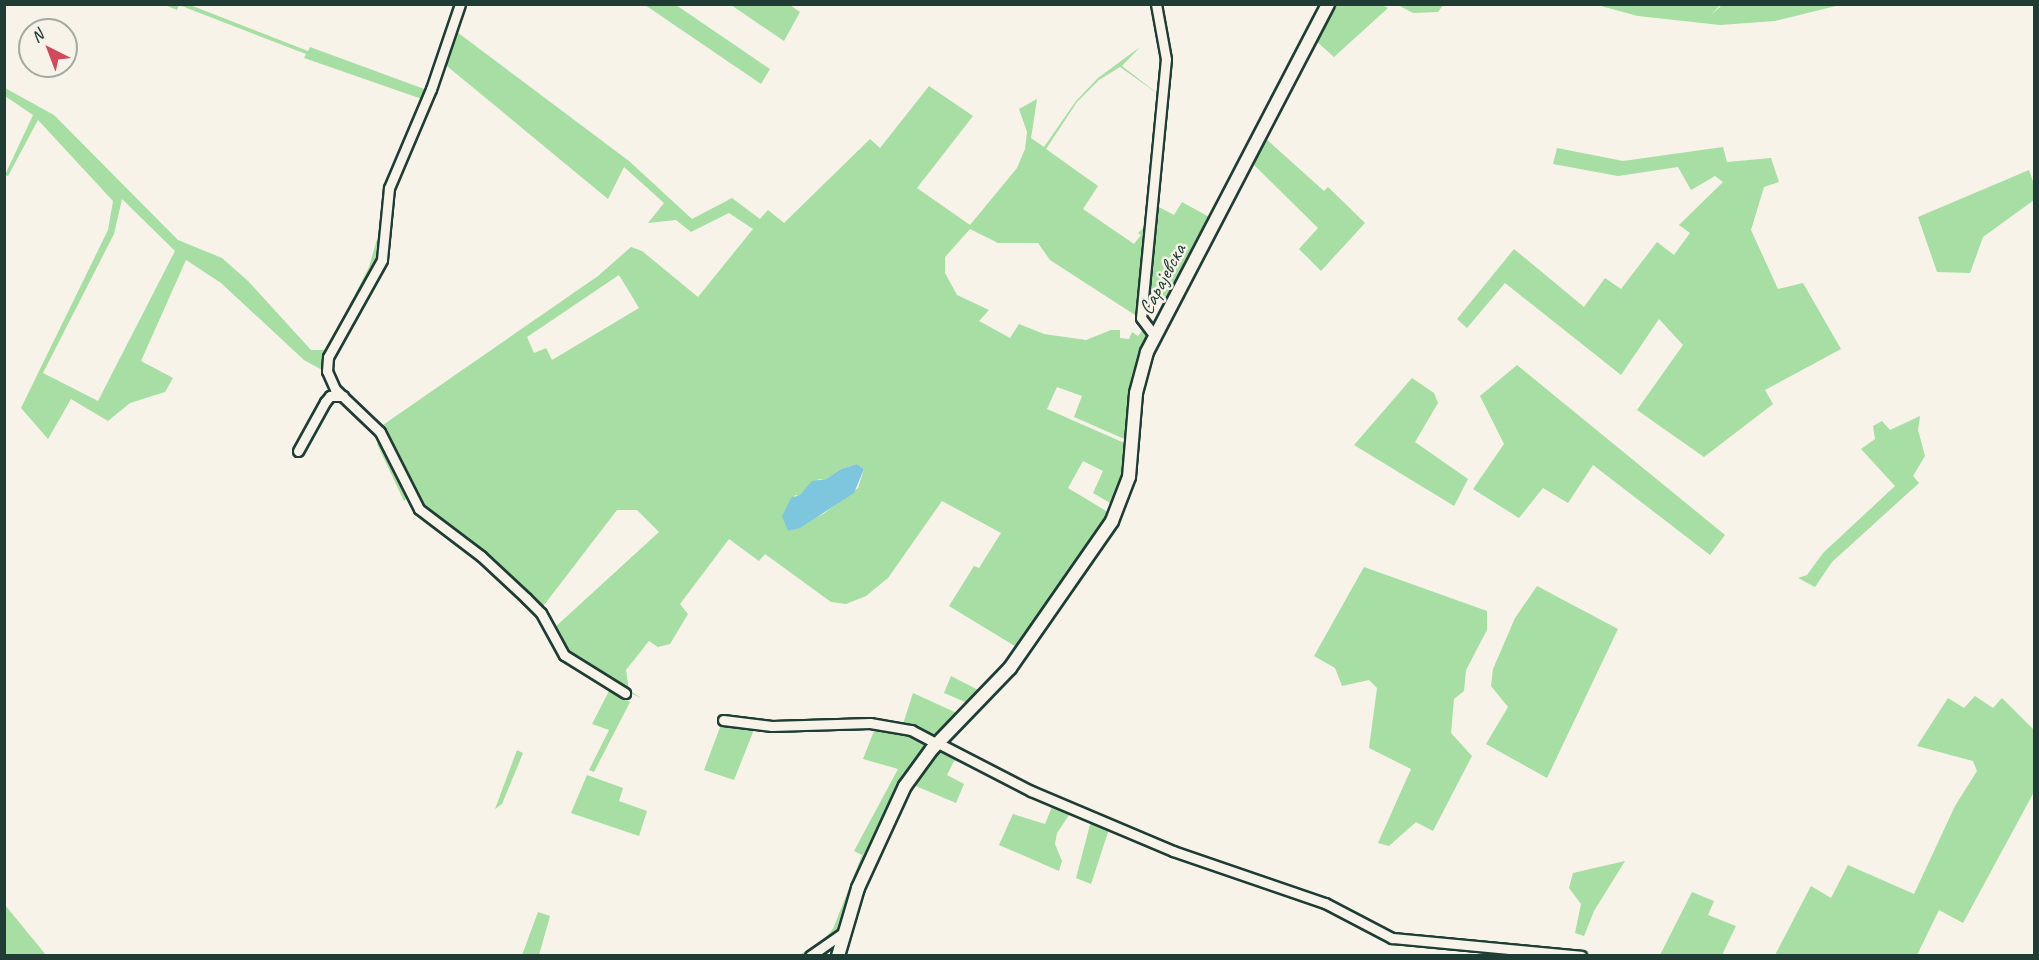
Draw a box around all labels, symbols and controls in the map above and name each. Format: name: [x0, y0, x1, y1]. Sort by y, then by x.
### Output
north arrow: [18, 18, 78, 78]
text: N: [27, 25, 48, 47]
street label: Сарајевска: [1133, 239, 1191, 319]

